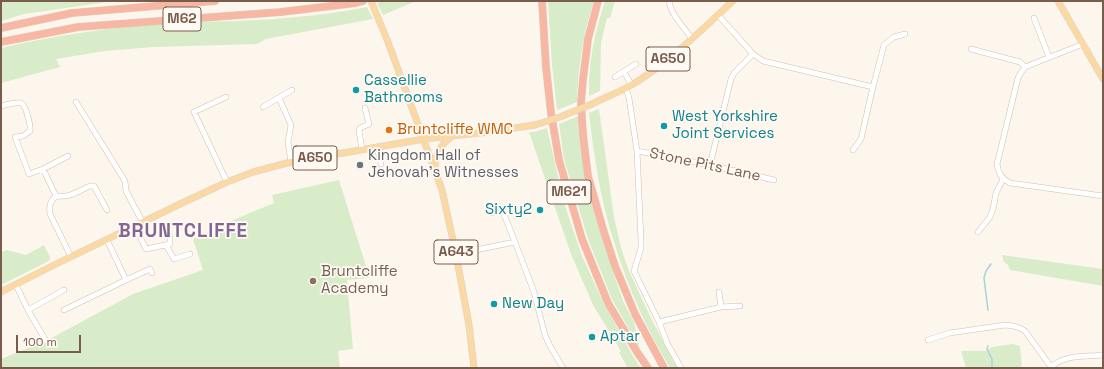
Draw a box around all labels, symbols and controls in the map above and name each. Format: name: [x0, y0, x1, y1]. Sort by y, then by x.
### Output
road number: M62: [163, 7, 201, 31]
road number: A650: [646, 47, 690, 71]
place label: Cassellie Bathrooms: [364, 72, 443, 107]
marker: Cassellie Bathrooms: [351, 85, 361, 95]
place label: West Yorkshire Joint Services: [672, 108, 778, 143]
place label: Bruntcliffe WMC: [397, 121, 513, 139]
marker: West Yorkshire Joint Services: [659, 121, 669, 131]
marker: Bruntcliffe WMC: [384, 125, 394, 135]
street label: Stone Pits Lane: [648, 144, 762, 186]
road number: A650: [293, 146, 337, 170]
place label: Kingdom Hall of Jehovah's Witnesses: [368, 147, 519, 182]
marker: Kingdom Hall of Jehovah's Witnesses: [355, 160, 365, 170]
road number: M621: [547, 180, 591, 204]
place label: Sixty2: [485, 201, 532, 219]
marker: Sixty2: [535, 205, 545, 215]
district label: BRUNTCLIFFE: [118, 221, 248, 243]
road number: A643: [434, 240, 478, 264]
place label: Bruntcliffe Academy: [321, 263, 398, 298]
marker: Bruntcliffe Academy: [308, 276, 318, 286]
place label: New Day: [502, 295, 564, 313]
marker: New Day: [489, 299, 499, 309]
scale bar: [18, 327, 83, 353]
place label: Aptar: [600, 328, 640, 346]
marker: Aptar: [587, 332, 597, 342]
text: 100 m: [23, 334, 57, 350]

